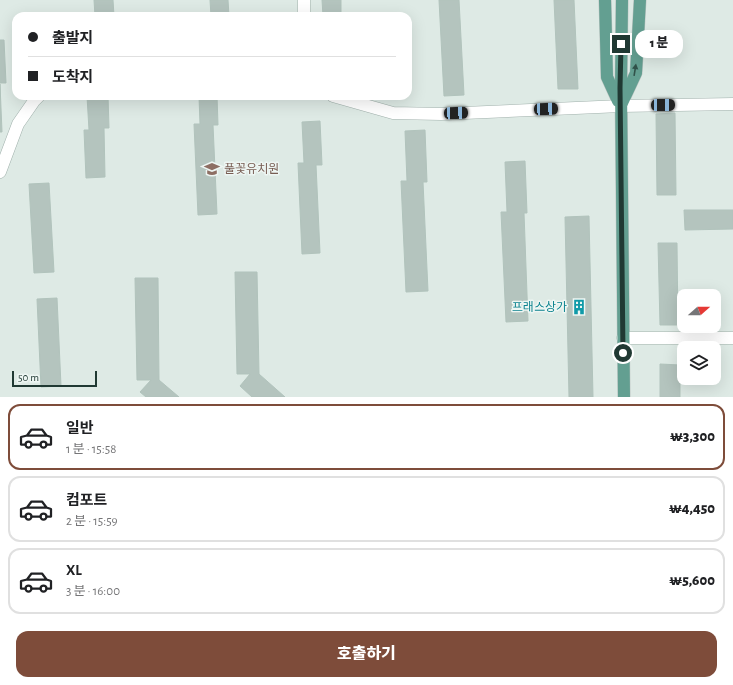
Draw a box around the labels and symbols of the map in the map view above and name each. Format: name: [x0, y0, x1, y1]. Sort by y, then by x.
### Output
callout: 1 분: [635, 30, 683, 58]
route end: [612, 35, 630, 53]
one-way arrow: [632, 64, 638, 76]
car: [651, 99, 675, 111]
car: [534, 103, 558, 115]
car: [444, 107, 468, 119]
school or university icon: 풀꽃유치원: [203, 160, 221, 178]
place label: 풀꽃유치원: [224, 163, 279, 175]
north arrow: [677, 289, 721, 333]
building icon: 프래스상가: [570, 298, 588, 316]
place label: 프래스상가: [512, 301, 567, 313]
route start: [614, 344, 632, 362]
scale bar: [12, 369, 97, 388]

